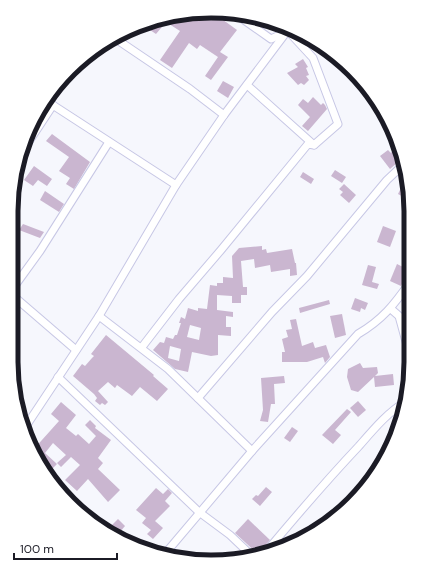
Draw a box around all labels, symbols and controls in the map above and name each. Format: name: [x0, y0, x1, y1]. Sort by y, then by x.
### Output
scale bar: [14, 535, 117, 561]
text: 100 m: [20, 541, 54, 557]

